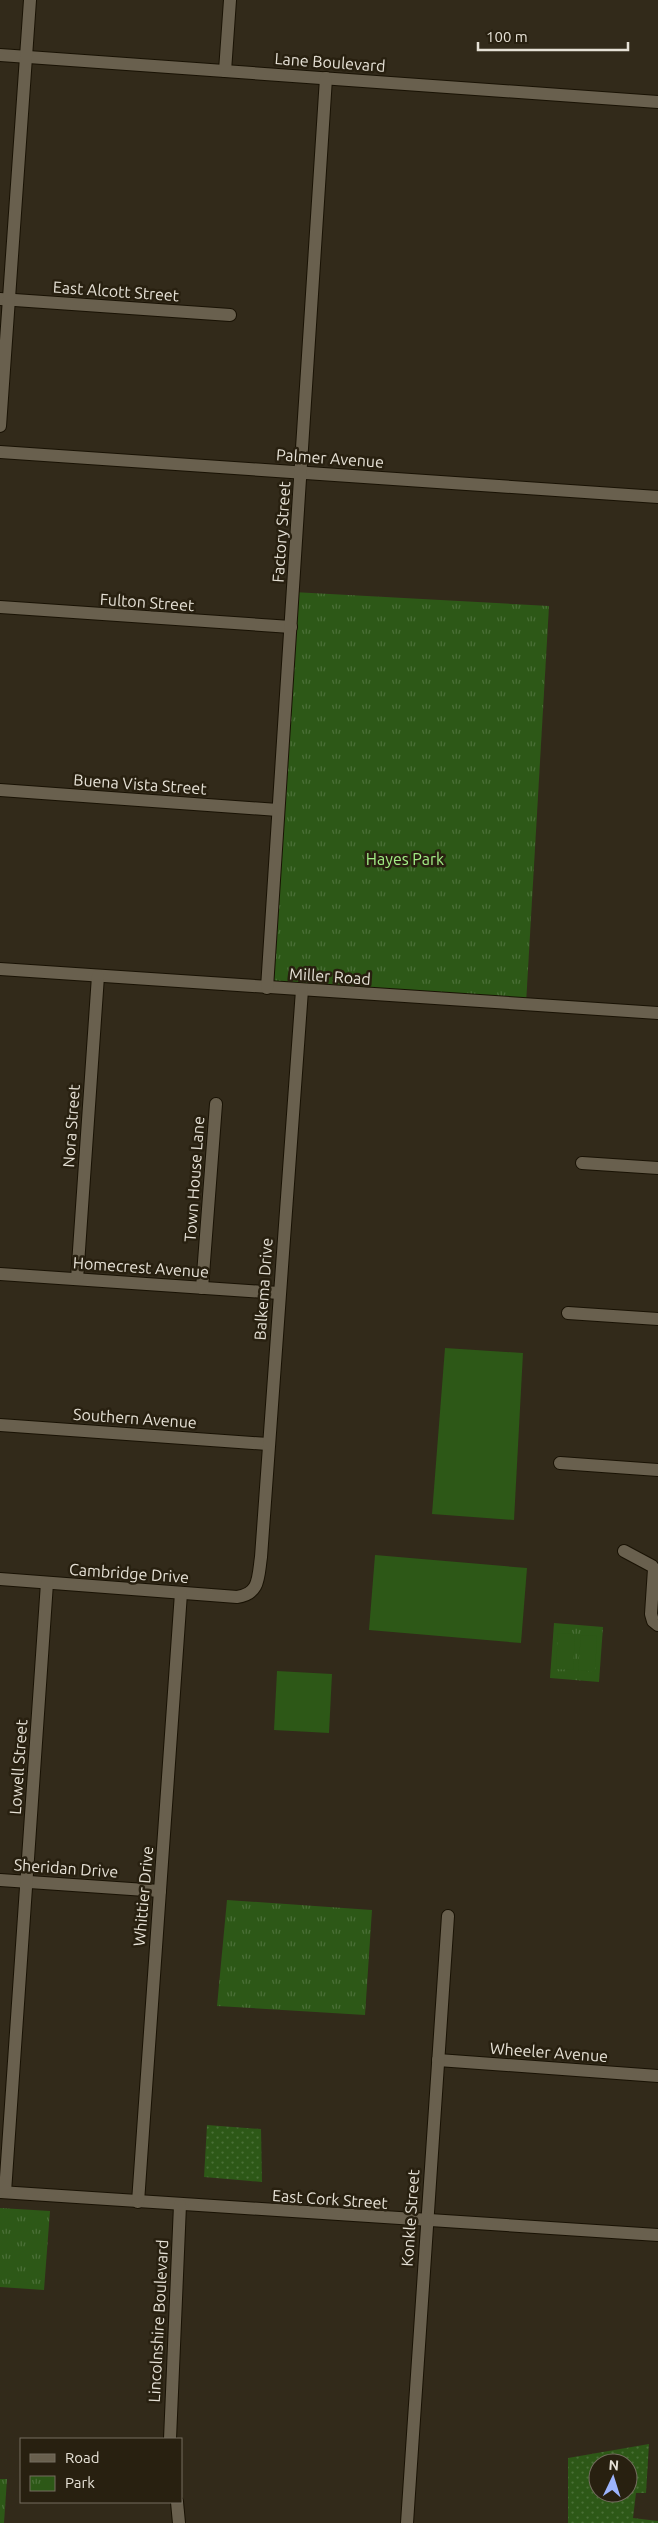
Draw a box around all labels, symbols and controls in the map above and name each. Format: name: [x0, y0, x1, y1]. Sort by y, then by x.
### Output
scale bar: [478, 20, 628, 52]
text: 100 m: [486, 28, 528, 45]
street label: Lane Boulevard: [274, 49, 386, 75]
street label: East Alcott Street: [52, 278, 180, 304]
street label: Palmer Avenue: [275, 445, 385, 471]
street label: Factory Street: [268, 480, 294, 583]
street label: Fulton Street: [99, 590, 196, 614]
street label: Buena Vista Street: [73, 770, 208, 798]
park label: Hayes Park: [366, 850, 444, 868]
street label: Miller Road: [289, 964, 371, 988]
street label: Nora Street: [59, 1083, 83, 1168]
street label: Town House Lane: [181, 1115, 207, 1243]
street label: Balkema Drive: [250, 1237, 276, 1341]
street label: Homecrest Avenue: [72, 1253, 210, 1281]
street label: Southern Avenue: [73, 1405, 197, 1431]
street label: Cambridge Drive: [68, 1560, 190, 1586]
street label: Lowell Street: [6, 1718, 30, 1815]
street label: Whittier Drive: [130, 1845, 156, 1947]
street label: Sheridan Drive: [13, 1855, 119, 1881]
street label: Wheeler Avenue: [489, 2039, 609, 2065]
street label: Konkle Street: [398, 2168, 422, 2267]
street label: East Cork Street: [272, 2186, 389, 2212]
street label: Lincolnshire Boulevard: [145, 2239, 171, 2403]
legend: [20, 2438, 182, 2503]
text: Road: [65, 2449, 100, 2466]
north arrow: [588, 2453, 638, 2503]
text: N: [608, 2457, 620, 2473]
text: Park: [65, 2474, 95, 2491]

